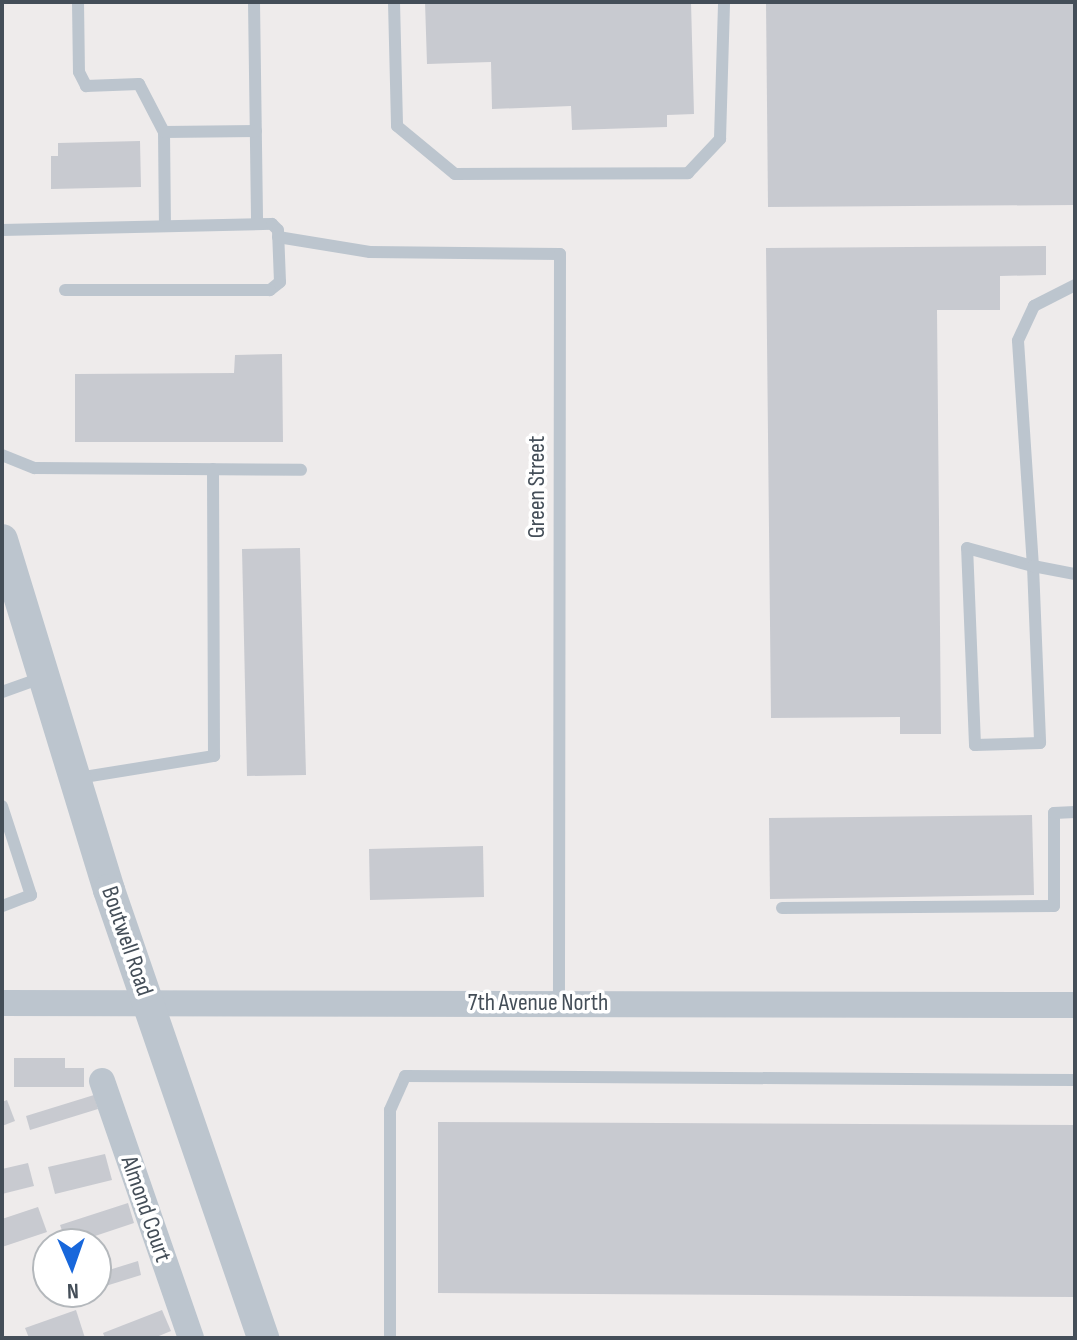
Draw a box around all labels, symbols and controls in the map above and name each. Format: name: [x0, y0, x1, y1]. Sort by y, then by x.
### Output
street label: Green Street: [523, 436, 551, 538]
street label: Boutwell Road: [95, 883, 159, 999]
street label: 7th Avenue North: [468, 989, 608, 1017]
street label: Almond Court: [114, 1152, 178, 1266]
north arrow: [32, 1228, 112, 1308]
text: N: [66, 1277, 79, 1304]

